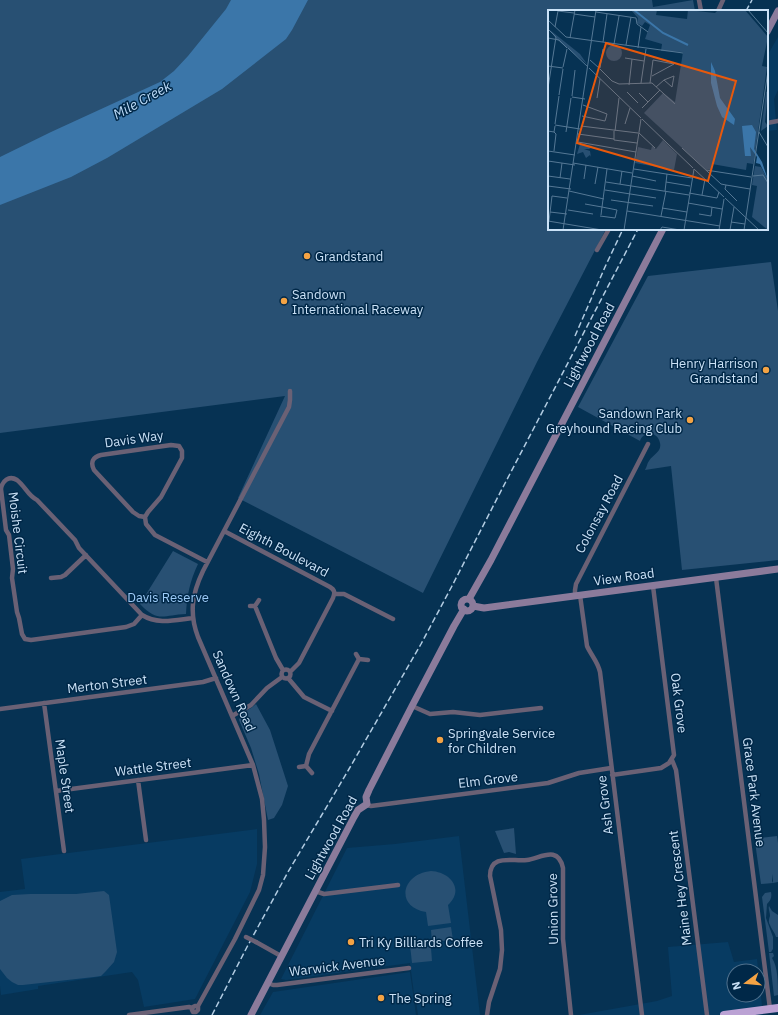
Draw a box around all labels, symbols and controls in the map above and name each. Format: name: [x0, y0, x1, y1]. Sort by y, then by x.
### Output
inset map: [548, 10, 768, 230]
water label: Mile Creek: [110, 76, 175, 123]
place label: Grandstand: [315, 248, 383, 265]
marker: Grandstand: [302, 251, 312, 261]
place label: Sandown International Raceway: [292, 286, 424, 318]
marker: Sandown International Raceway: [279, 296, 289, 306]
street label: Lightwood Road: [560, 300, 618, 390]
place label: Henry Harrison Grandstand: [670, 355, 758, 387]
marker: Henry Harrison Grandstand: [761, 365, 771, 375]
place label: Sandown Park Greyhound Racing Club: [546, 405, 682, 437]
marker: Sandown Park Greyhound Racing Club: [685, 415, 695, 425]
street label: Davis Way: [103, 426, 165, 452]
street label: Colonsay Road: [571, 472, 627, 556]
street label: Moishe Circuit: [5, 491, 31, 575]
street label: Eighth Boulevard: [236, 519, 332, 581]
street label: View Road: [593, 564, 655, 590]
park label: Davis Reserve: [127, 589, 209, 606]
street label: Sandown Road: [209, 648, 259, 734]
street label: Merton Street: [66, 671, 148, 697]
street label: Oak Grove: [667, 672, 691, 734]
place label: Springvale Service for Children: [448, 725, 555, 757]
marker: Springvale Service for Children: [435, 735, 445, 745]
street label: Grace Park Avenue: [739, 736, 769, 848]
street label: Maple Street: [51, 738, 79, 814]
street label: Wattle Street: [114, 754, 192, 780]
street label: Elm Grove: [457, 768, 519, 792]
street label: Ash Grove: [593, 774, 617, 836]
street label: Lightwood Road: [301, 793, 361, 883]
street label: Maine Hey Crescent: [664, 829, 696, 947]
street label: Union Grove: [544, 873, 562, 945]
place label: Tri Ky Billiards Coffee: [359, 934, 483, 951]
marker: Tri Ky Billiards Coffee: [346, 937, 356, 947]
street label: Warwick Avenue: [288, 952, 386, 980]
north arrow: [726, 963, 766, 1003]
text: N: [729, 980, 744, 992]
place label: The Spring: [389, 990, 452, 1007]
marker: The Spring: [376, 993, 386, 1003]

